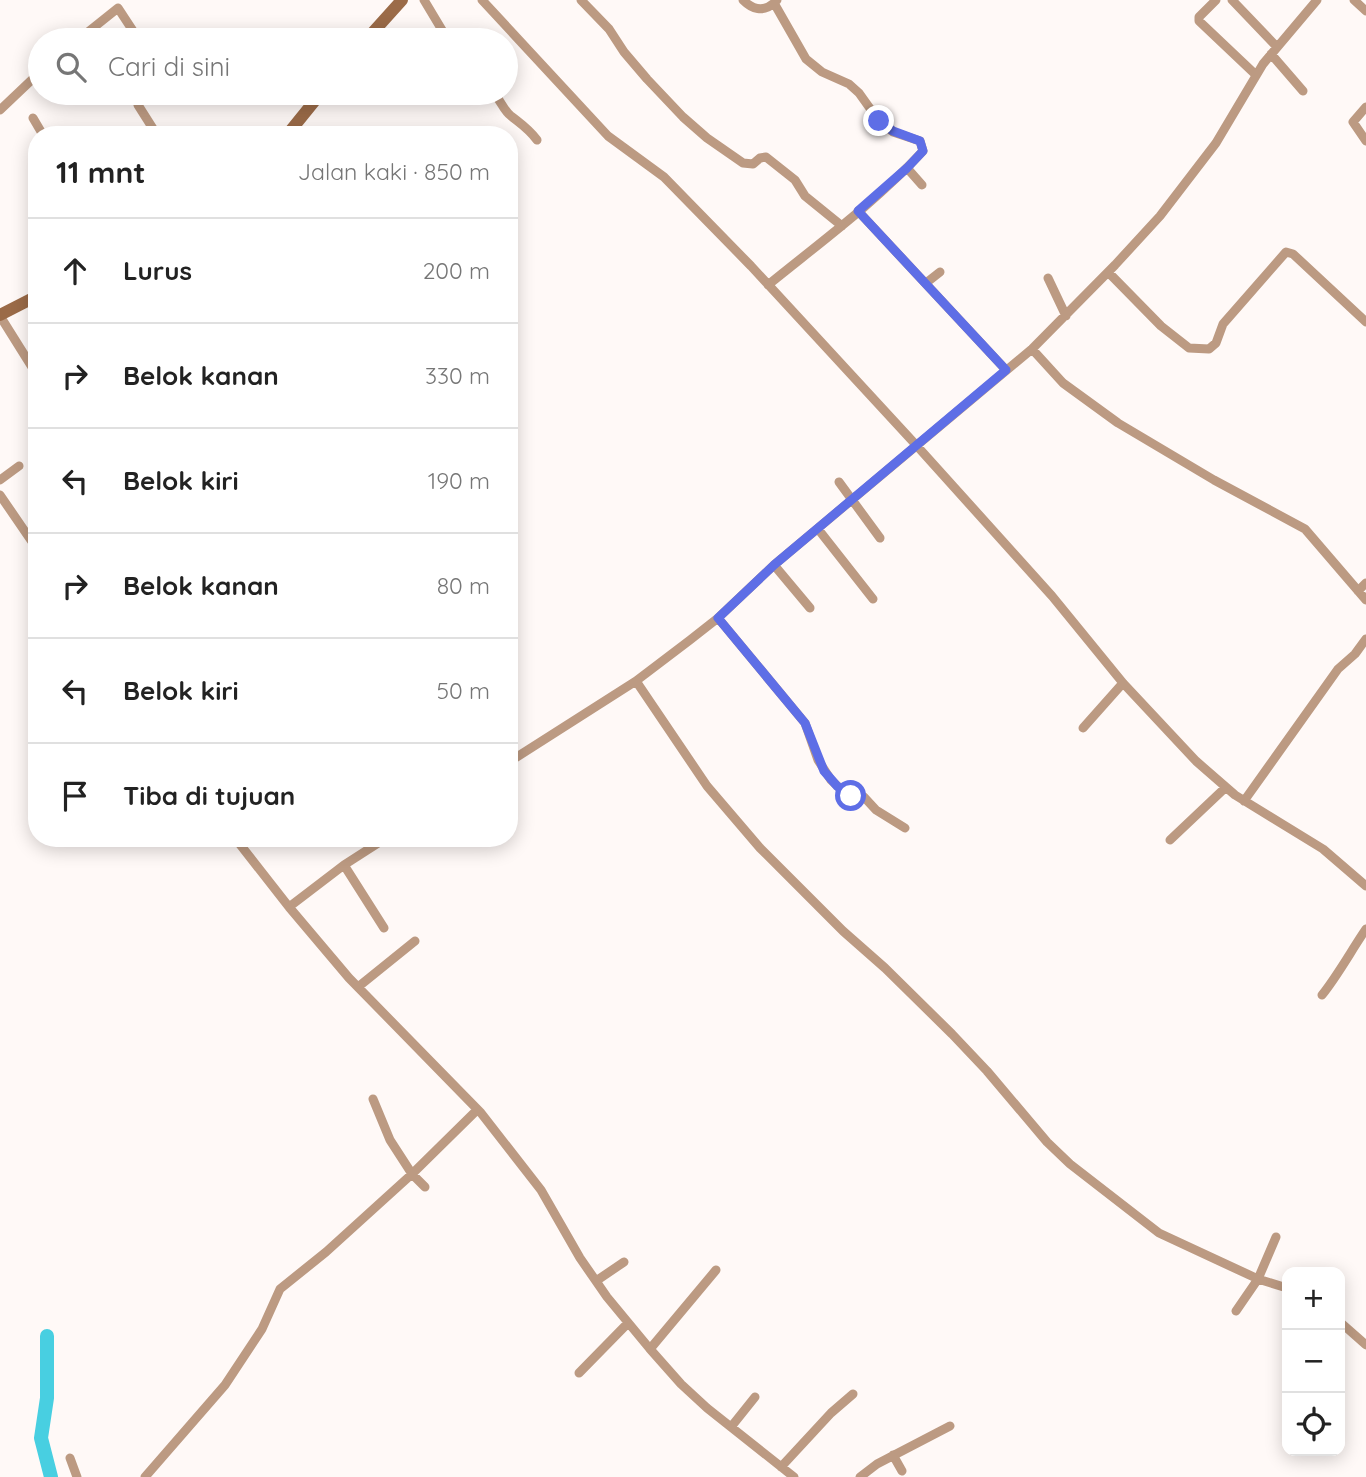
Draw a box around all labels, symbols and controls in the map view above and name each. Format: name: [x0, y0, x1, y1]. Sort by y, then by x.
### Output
search box: [28, 28, 518, 105]
icon: search: [52, 48, 90, 86]
text: Cari di sini: [108, 50, 230, 83]
route end: [863, 105, 894, 136]
text: 11 mnt: [56, 153, 146, 191]
text: Jalan kaki · 850 m: [298, 157, 490, 186]
icon: ahead: [56, 252, 94, 290]
text: Lurus: [123, 254, 192, 287]
text: 200 m: [423, 256, 490, 285]
icon: right: [56, 357, 94, 395]
text: Belok kanan: [123, 359, 279, 392]
text: 330 m: [425, 361, 490, 390]
icon: left: [56, 462, 94, 500]
text: Belok kiri: [123, 464, 239, 497]
text: 190 m: [428, 466, 490, 495]
icon: right: [56, 567, 94, 605]
text: Belok kanan: [123, 569, 279, 602]
text: 80 m: [437, 571, 490, 600]
icon: left: [56, 672, 94, 710]
text: Belok kiri: [123, 674, 239, 707]
text: 50 m: [437, 676, 490, 705]
icon: arrive: [56, 777, 94, 815]
text: Tiba di tujuan: [123, 779, 295, 812]
route start: [835, 780, 866, 811]
map controls: [1282, 1267, 1345, 1456]
button: +: [1282, 1267, 1345, 1330]
button: −: [1282, 1330, 1345, 1393]
button: locate: [1282, 1393, 1345, 1456]

